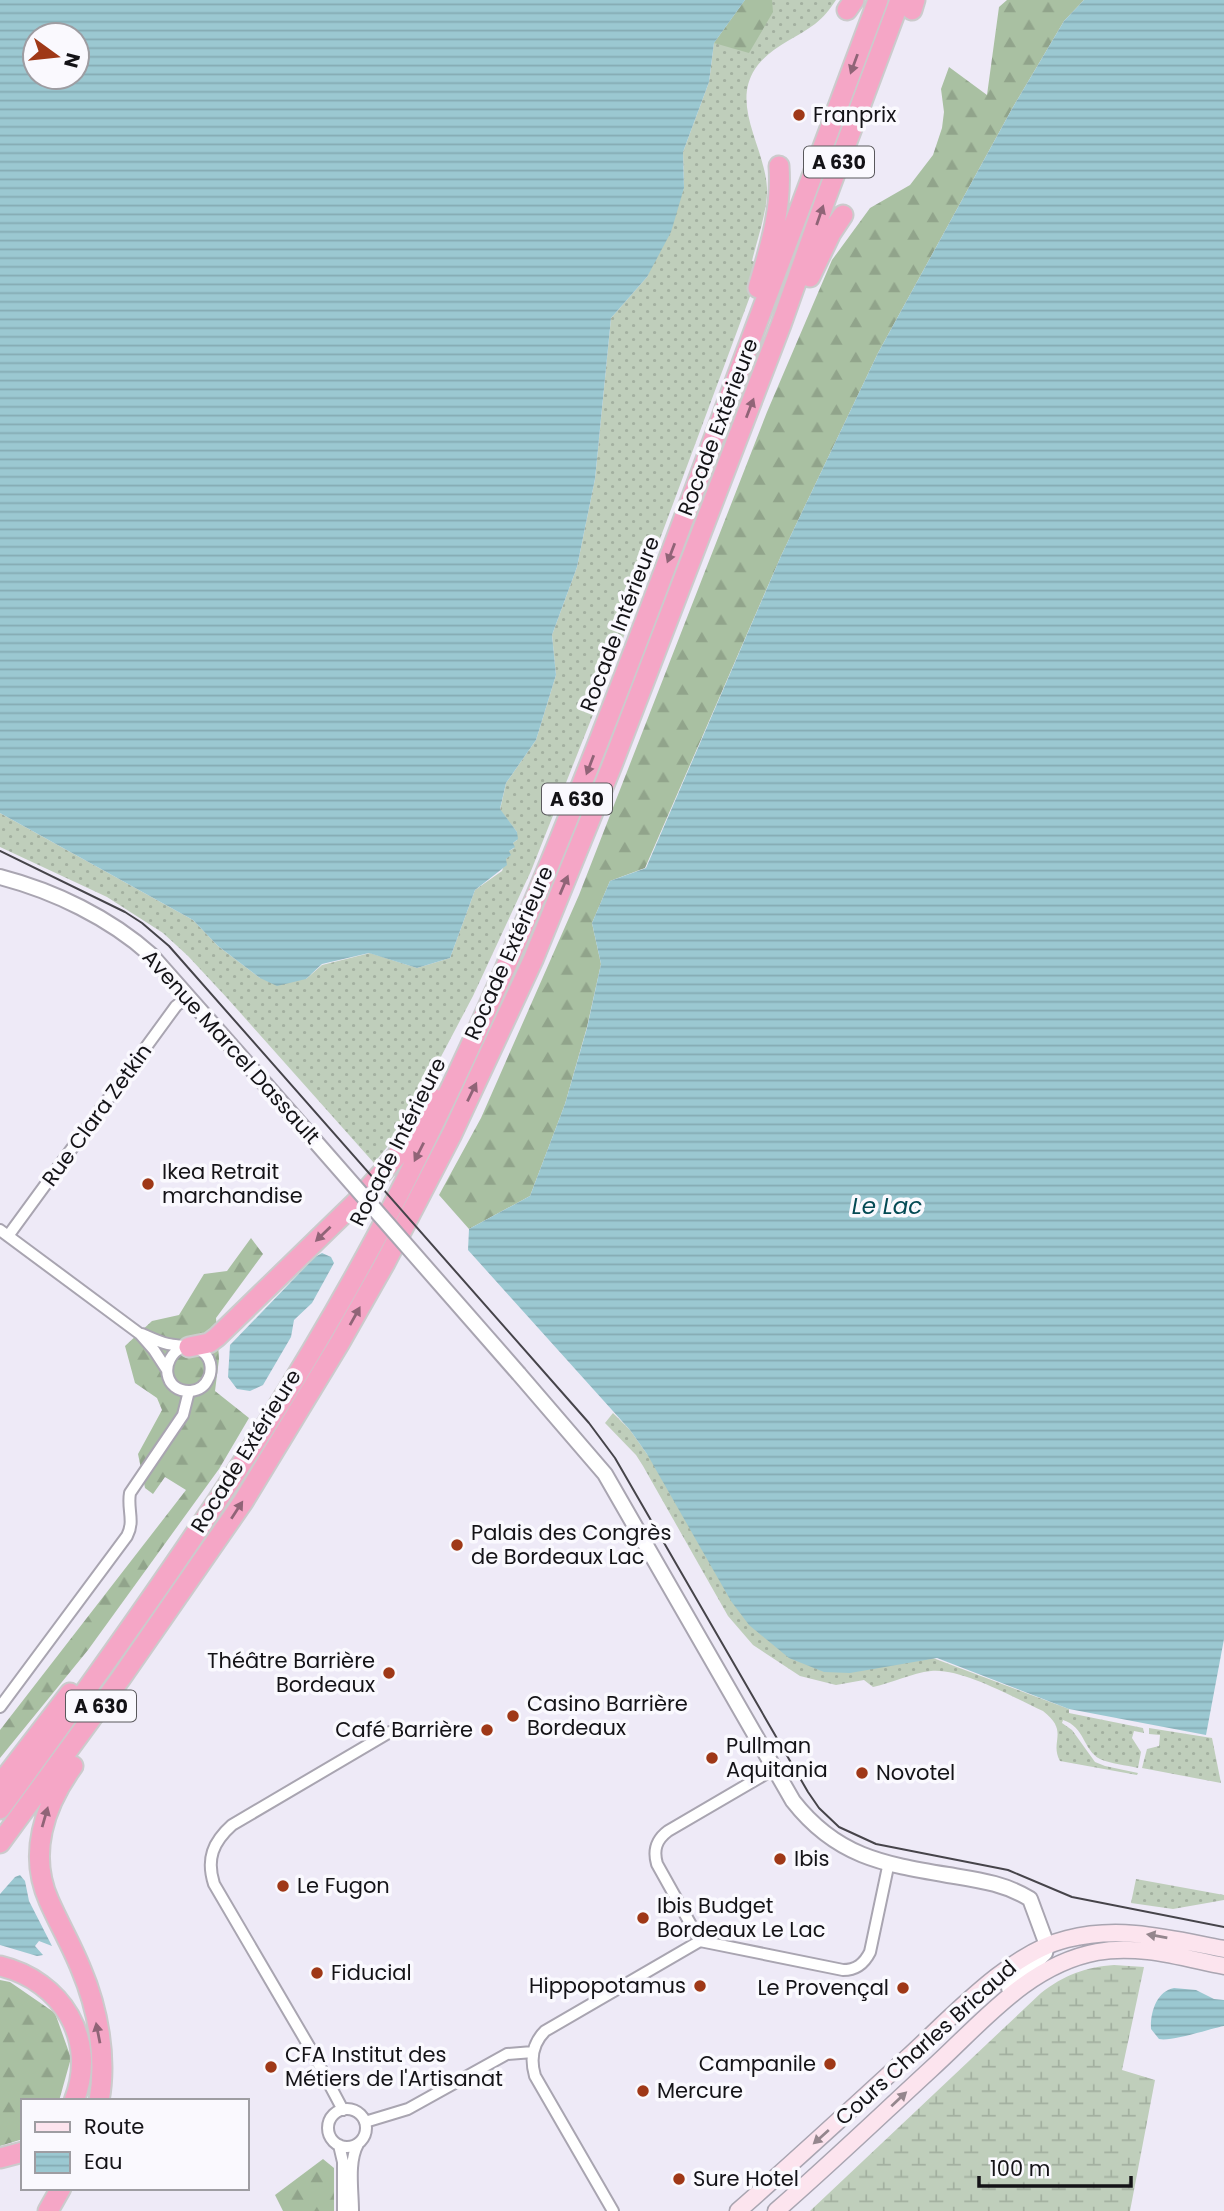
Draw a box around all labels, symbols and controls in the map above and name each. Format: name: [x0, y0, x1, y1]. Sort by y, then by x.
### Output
north arrow: [21, 21, 91, 91]
text: N: [57, 50, 87, 71]
one-way arrow: [848, 53, 859, 74]
place label: Franprix: [813, 100, 896, 129]
marker: Franprix: [791, 107, 807, 123]
road number: A 630: [804, 146, 874, 178]
one-way arrow: [815, 204, 826, 225]
street label: Rocade Extérieure: [670, 334, 765, 520]
one-way arrow: [745, 398, 756, 419]
street label: Rocade Intérieure: [573, 532, 666, 716]
one-way arrow: [666, 542, 677, 563]
one-way arrow: [585, 755, 596, 776]
road number: A 630: [542, 784, 612, 814]
street label: Rocade Extérieure: [457, 861, 560, 1044]
one-way arrow: [559, 874, 570, 895]
street label: Avenue Marcel Dassault: [136, 943, 327, 1150]
street label: Rue Clara Zetkin: [35, 1038, 158, 1192]
street label: Rocade Intérieure: [343, 1053, 453, 1231]
one-way arrow: [466, 1082, 477, 1102]
one-way arrow: [414, 1142, 425, 1162]
place label: Ikea Retrait marchandise: [162, 1157, 303, 1210]
marker: Ikea Retrait marchandise: [140, 1176, 156, 1192]
water label: Le Lac: [852, 1190, 922, 1222]
one-way arrow: [315, 1226, 332, 1242]
one-way arrow: [349, 1306, 361, 1325]
street label: Rocade Extérieure: [184, 1363, 308, 1538]
one-way arrow: [230, 1501, 244, 1519]
place label: Palais des Congrès de Bordeaux Lac: [471, 1518, 671, 1571]
marker: Palais des Congrès de Bordeaux Lac: [449, 1537, 465, 1553]
place label: Théâtre Barrière Bordeaux: [207, 1646, 375, 1699]
marker: Théâtre Barrière Bordeaux: [381, 1665, 397, 1681]
place label: Casino Barrière Bordeaux: [527, 1689, 688, 1742]
road number: A 630: [66, 1690, 136, 1722]
marker: Casino Barrière Bordeaux: [505, 1708, 521, 1724]
place label: Café Barrière: [335, 1715, 473, 1744]
marker: Café Barrière: [479, 1722, 495, 1738]
place label: Pullman Aquitania: [726, 1731, 828, 1784]
marker: Pullman Aquitania: [704, 1750, 720, 1766]
place label: Novotel: [876, 1758, 955, 1787]
marker: Novotel: [854, 1765, 870, 1781]
one-way arrow: [41, 1806, 51, 1827]
place label: Ibis: [794, 1844, 830, 1873]
marker: Ibis: [772, 1851, 788, 1867]
place label: Le Fugon: [297, 1871, 390, 1900]
marker: Le Fugon: [275, 1878, 291, 1894]
place label: Ibis Budget Bordeaux Le Lac: [657, 1891, 825, 1944]
marker: Ibis Budget Bordeaux Le Lac: [635, 1910, 651, 1926]
one-way arrow: [1146, 1930, 1168, 1941]
street label: Cours Charles Bricaud: [829, 1953, 1022, 2132]
place label: Fiducial: [331, 1958, 412, 1987]
marker: Fiducial: [309, 1965, 325, 1981]
place label: Hippopotamus: [529, 1971, 686, 2000]
place label: Le Provençal: [758, 1973, 889, 2002]
marker: Hippopotamus: [692, 1978, 708, 1994]
marker: Le Provençal: [895, 1980, 911, 1996]
one-way arrow: [93, 2022, 104, 2044]
place label: CFA Institut des Métiers de l'Artisanat: [285, 2040, 503, 2093]
place label: Campanile: [699, 2049, 816, 2078]
marker: Campanile: [822, 2056, 838, 2072]
marker: CFA Institut des Métiers de l'Artisanat: [263, 2059, 279, 2075]
place label: Mercure: [657, 2076, 743, 2105]
marker: Mercure: [635, 2083, 651, 2099]
one-way arrow: [890, 2091, 908, 2107]
legend: [21, 2099, 248, 2190]
text: Route: [84, 2112, 144, 2141]
one-way arrow: [812, 2129, 830, 2145]
scale bar: [979, 2144, 1131, 2188]
text: Eau: [84, 2147, 122, 2176]
text: 100 m: [990, 2154, 1050, 2183]
place label: Sure Hotel: [693, 2164, 799, 2193]
marker: Sure Hotel: [671, 2171, 687, 2187]

